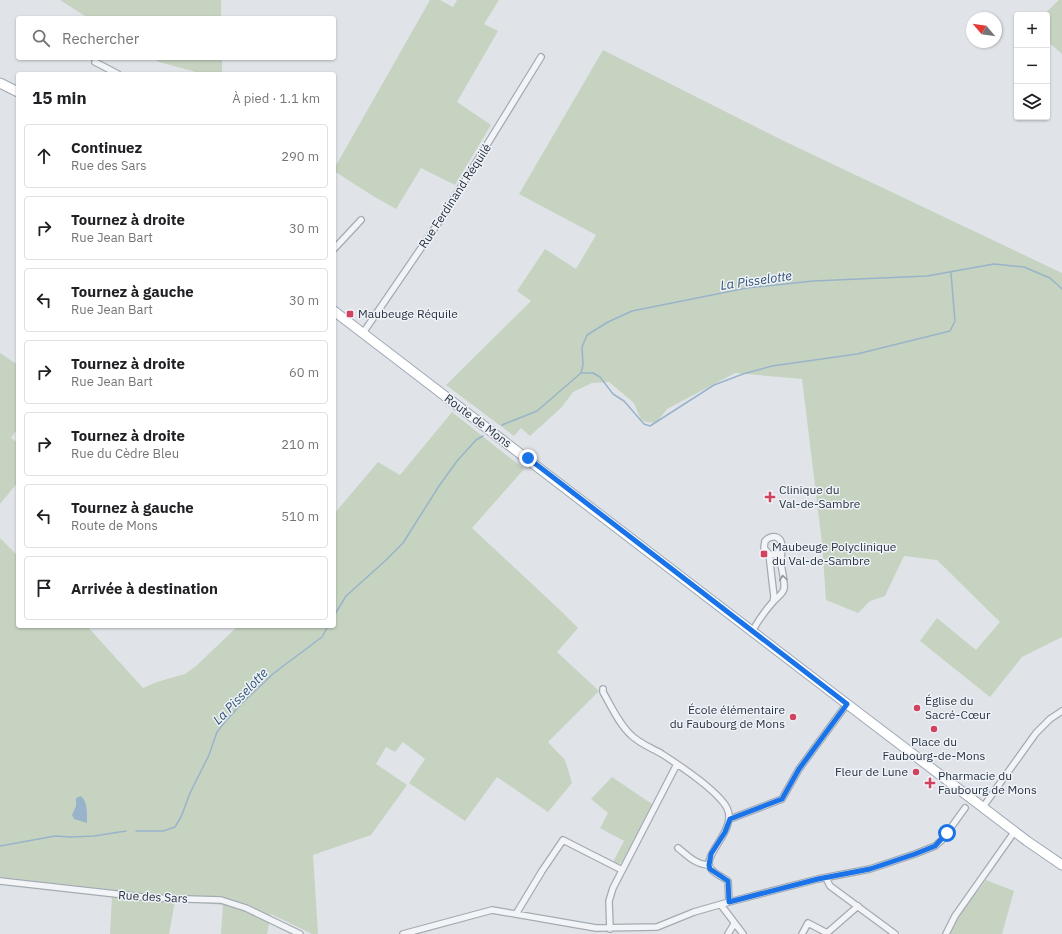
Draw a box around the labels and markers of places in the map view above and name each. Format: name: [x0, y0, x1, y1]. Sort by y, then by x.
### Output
place label: Maubeuge Réquile: [358, 306, 458, 321]
marker: Maubeuge Réquile: [345, 309, 355, 319]
place label: Clinique du Val-de-Sambre: [779, 482, 861, 511]
marker: Clinique du Val-de-Sambre: [764, 491, 776, 503]
place label: Maubeuge Polyclinique du Val-de-Sambre: [772, 539, 897, 568]
marker: Maubeuge Polyclinique du Val-de-Sambre: [759, 549, 769, 559]
place label: Église du Sacré-Cœur: [925, 693, 991, 722]
place label: École élémentaire du Faubourg de Mons: [670, 702, 785, 731]
marker: Église du Sacré-Cœur: [912, 703, 922, 713]
marker: École élémentaire du Faubourg de Mons: [788, 712, 798, 722]
marker: Place du Faubourg-de-Mons: [929, 724, 939, 734]
place label: Place du Faubourg-de-Mons: [883, 734, 986, 763]
place label: Fleur de Lune: [835, 764, 908, 779]
marker: Fleur de Lune: [911, 767, 921, 777]
place label: Pharmacie du Faubourg de Mons: [938, 768, 1037, 797]
marker: Pharmacie du Faubourg de Mons: [925, 778, 935, 788]

